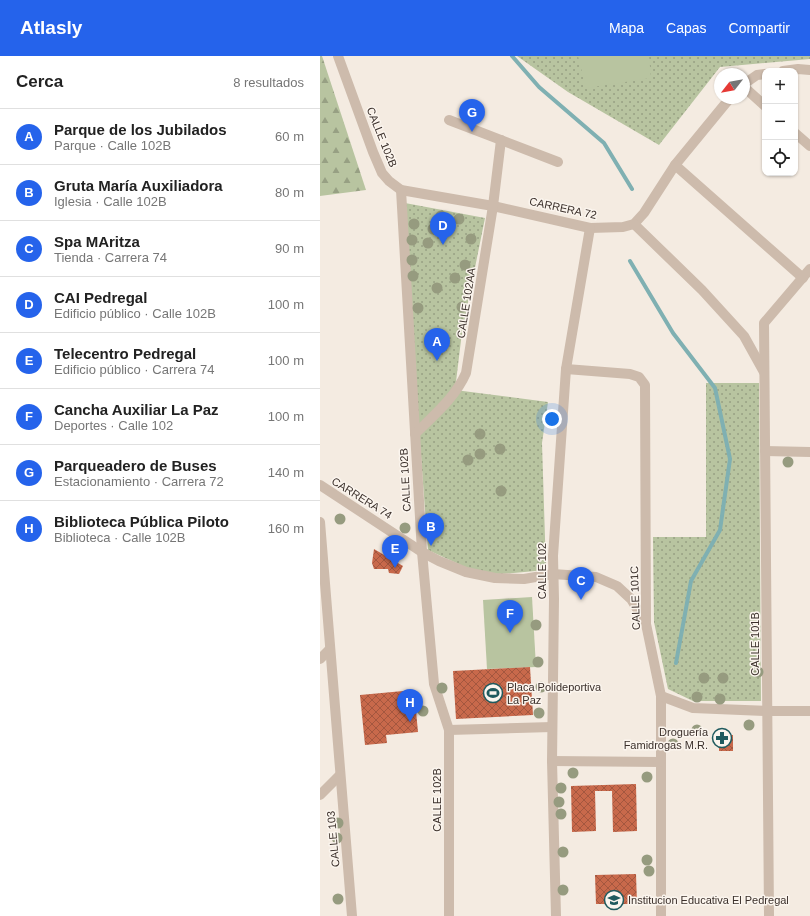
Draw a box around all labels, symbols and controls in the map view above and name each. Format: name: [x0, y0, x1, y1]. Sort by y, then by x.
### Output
text: Atlasly: [20, 17, 82, 38]
text: Mapa: [609, 20, 644, 36]
text: Capas: [666, 20, 707, 36]
text: Compartir: [729, 20, 790, 36]
north arrow: [714, 68, 750, 104]
map controls: [762, 68, 798, 176]
button: +: [762, 68, 798, 104]
text: Cerca: [16, 72, 63, 91]
text: 8 resultados: [233, 75, 304, 90]
pin: G: [459, 99, 485, 132]
button: −: [762, 104, 798, 140]
street label: CALLE 102B: [365, 105, 399, 169]
text: Parque de los Jubilados: [54, 121, 227, 138]
text: A: [24, 129, 34, 144]
text: 60 m: [275, 129, 304, 144]
text: Parque · Calle 102B: [54, 138, 171, 153]
button: locate: [762, 140, 798, 176]
text: Gruta María Auxiliadora: [54, 177, 223, 194]
text: B: [24, 185, 34, 200]
text: 80 m: [275, 185, 304, 200]
text: Iglesia · Calle 102B: [54, 194, 167, 209]
street label: CARRERA 72: [528, 195, 598, 221]
pin: D: [430, 212, 456, 245]
text: Spa MAritza: [54, 233, 140, 250]
text: C: [24, 241, 34, 256]
text: 90 m: [275, 241, 304, 256]
text: Tienda · Carrera 74: [54, 250, 167, 265]
street label: CALLE 102AA: [455, 266, 478, 339]
text: CAI Pedregal: [54, 289, 147, 306]
text: D: [24, 297, 34, 312]
text: 100 m: [268, 297, 304, 312]
text: Edificio público · Calle 102B: [54, 306, 216, 321]
pin: A: [424, 328, 450, 361]
text: Telecentro Pedregal: [54, 345, 196, 362]
text: E: [25, 353, 33, 368]
text: 100 m: [268, 353, 304, 368]
text: Edificio público · Carrera 74: [54, 362, 214, 377]
text: Cancha Auxiliar La Paz: [54, 401, 219, 418]
text: F: [25, 409, 33, 424]
text: 100 m: [268, 409, 304, 424]
your location: [542, 409, 562, 429]
text: Deportes · Calle 102: [54, 418, 173, 433]
street label: CALLE 102B: [397, 448, 413, 512]
text: Parqueadero de Buses: [54, 457, 217, 474]
text: G: [24, 465, 34, 480]
text: 140 m: [268, 465, 304, 480]
text: Estacionamiento · Carrera 72: [54, 474, 224, 489]
street label: CARRERA 74: [330, 475, 394, 521]
text: Biblioteca Pública Piloto: [54, 513, 229, 530]
pin: B: [418, 513, 444, 546]
text: H: [24, 521, 34, 536]
text: 160 m: [268, 521, 304, 536]
text: Biblioteca · Calle 102B: [54, 530, 186, 545]
pin: E: [382, 535, 408, 568]
street label: CALLE 102: [536, 543, 548, 599]
street label: CALLE 101C: [628, 566, 642, 630]
pin: C: [568, 567, 594, 600]
pin: F: [497, 600, 523, 633]
street label: CALLE 101B: [749, 612, 761, 676]
place label: Placa Polideportiva La Paz: [507, 681, 602, 706]
sports icon: Placa Polideportiva La Paz: [482, 682, 504, 704]
pin: H: [397, 689, 423, 722]
place label: Droguería Famidrogas M.R.: [624, 726, 709, 751]
pharmacy icon: Droguería Famidrogas M.R.: [711, 727, 733, 749]
street label: CALLE 102B: [431, 768, 443, 832]
street label: CALLE 103: [325, 810, 341, 868]
school or university icon: Institucion Educativa El Pedregal: [603, 889, 625, 911]
place label: Institucion Educativa El Pedregal: [628, 894, 789, 906]

